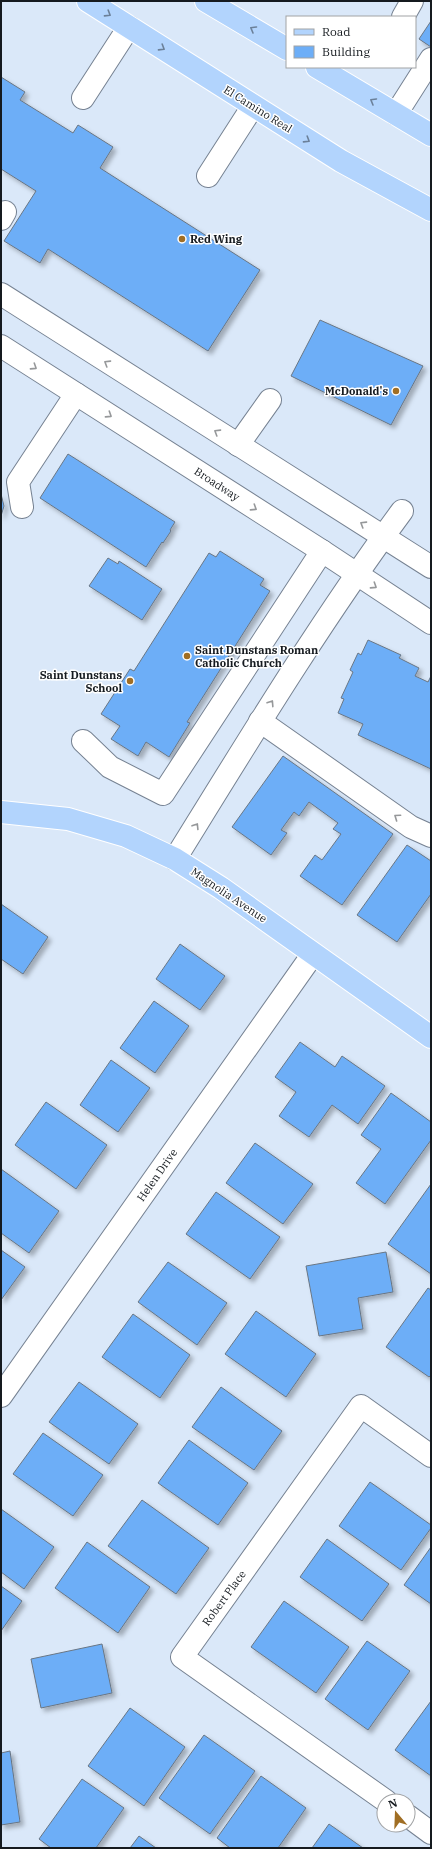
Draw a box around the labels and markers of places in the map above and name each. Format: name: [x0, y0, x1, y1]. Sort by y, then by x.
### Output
place label: Red Wing: [190, 232, 243, 246]
marker: Red Wing: [177, 234, 187, 244]
place label: McDonald's: [325, 384, 388, 398]
marker: McDonald's: [391, 386, 401, 396]
place label: Saint Dunstans Roman Catholic Church: [195, 643, 318, 670]
marker: Saint Dunstans Roman Catholic Church: [182, 651, 192, 661]
place label: Saint Dunstans School: [40, 668, 122, 695]
marker: Saint Dunstans School: [125, 676, 135, 686]

